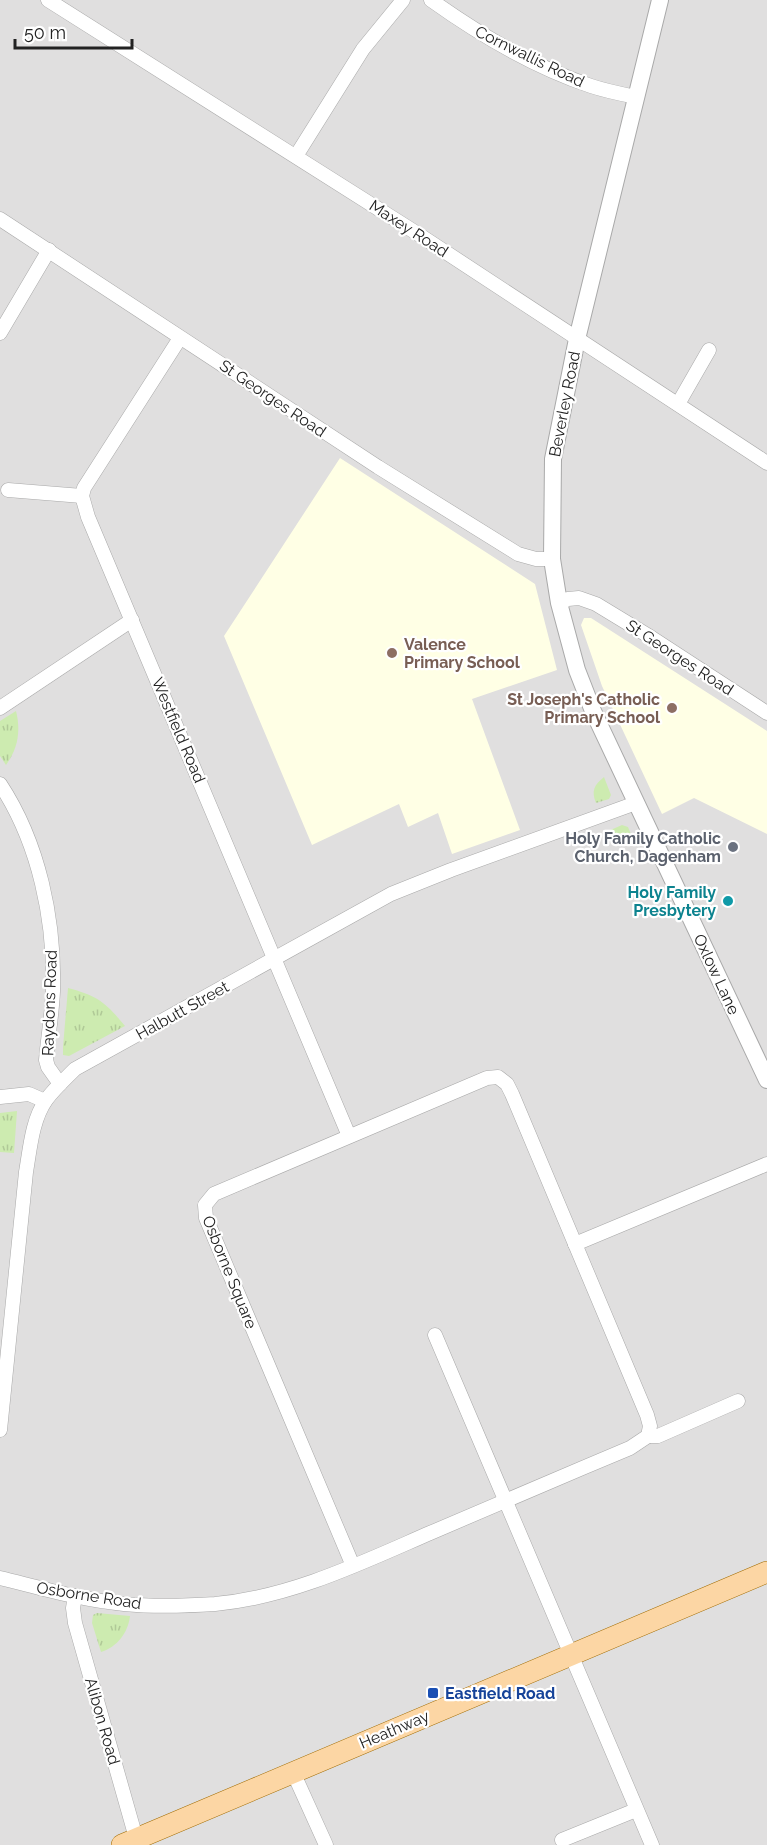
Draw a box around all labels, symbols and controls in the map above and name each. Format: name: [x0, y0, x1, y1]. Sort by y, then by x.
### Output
scale bar: [15, 12, 132, 50]
text: 50 m: [24, 22, 66, 43]
street label: Cornwallis Road: [472, 22, 588, 91]
street label: Maxey Road: [366, 196, 452, 261]
street label: Beverley Road: [545, 350, 584, 459]
street label: St Georges Road: [216, 356, 330, 441]
street label: St Georges Road: [622, 616, 737, 699]
place label: Valence Primary School: [404, 635, 521, 672]
marker: Valence Primary School: [385, 646, 399, 660]
street label: Westfield Road: [148, 675, 209, 786]
place label: St Joseph's Catholic Primary School: [507, 690, 661, 727]
marker: St Joseph's Catholic Primary School: [665, 701, 679, 715]
place label: Holy Family Catholic Church, Dagenham: [565, 829, 721, 866]
marker: Holy Family Catholic Church, Dagenham: [726, 840, 740, 854]
place label: Holy Family Presbytery: [628, 883, 716, 920]
marker: Holy Family Presbytery: [721, 894, 735, 908]
street label: Oxlow Lane: [690, 931, 744, 1018]
street label: Raydons Road: [38, 950, 61, 1056]
street label: Halbutt Street: [132, 977, 233, 1044]
street label: Osborne Square: [198, 1213, 261, 1331]
street label: Osborne Road: [35, 1578, 143, 1613]
street label: Alibon Road: [81, 1675, 124, 1767]
place label: Eastfield Road: [445, 1684, 555, 1703]
marker: Eastfield Road: [426, 1686, 440, 1700]
street label: Heathway: [356, 1706, 432, 1753]

